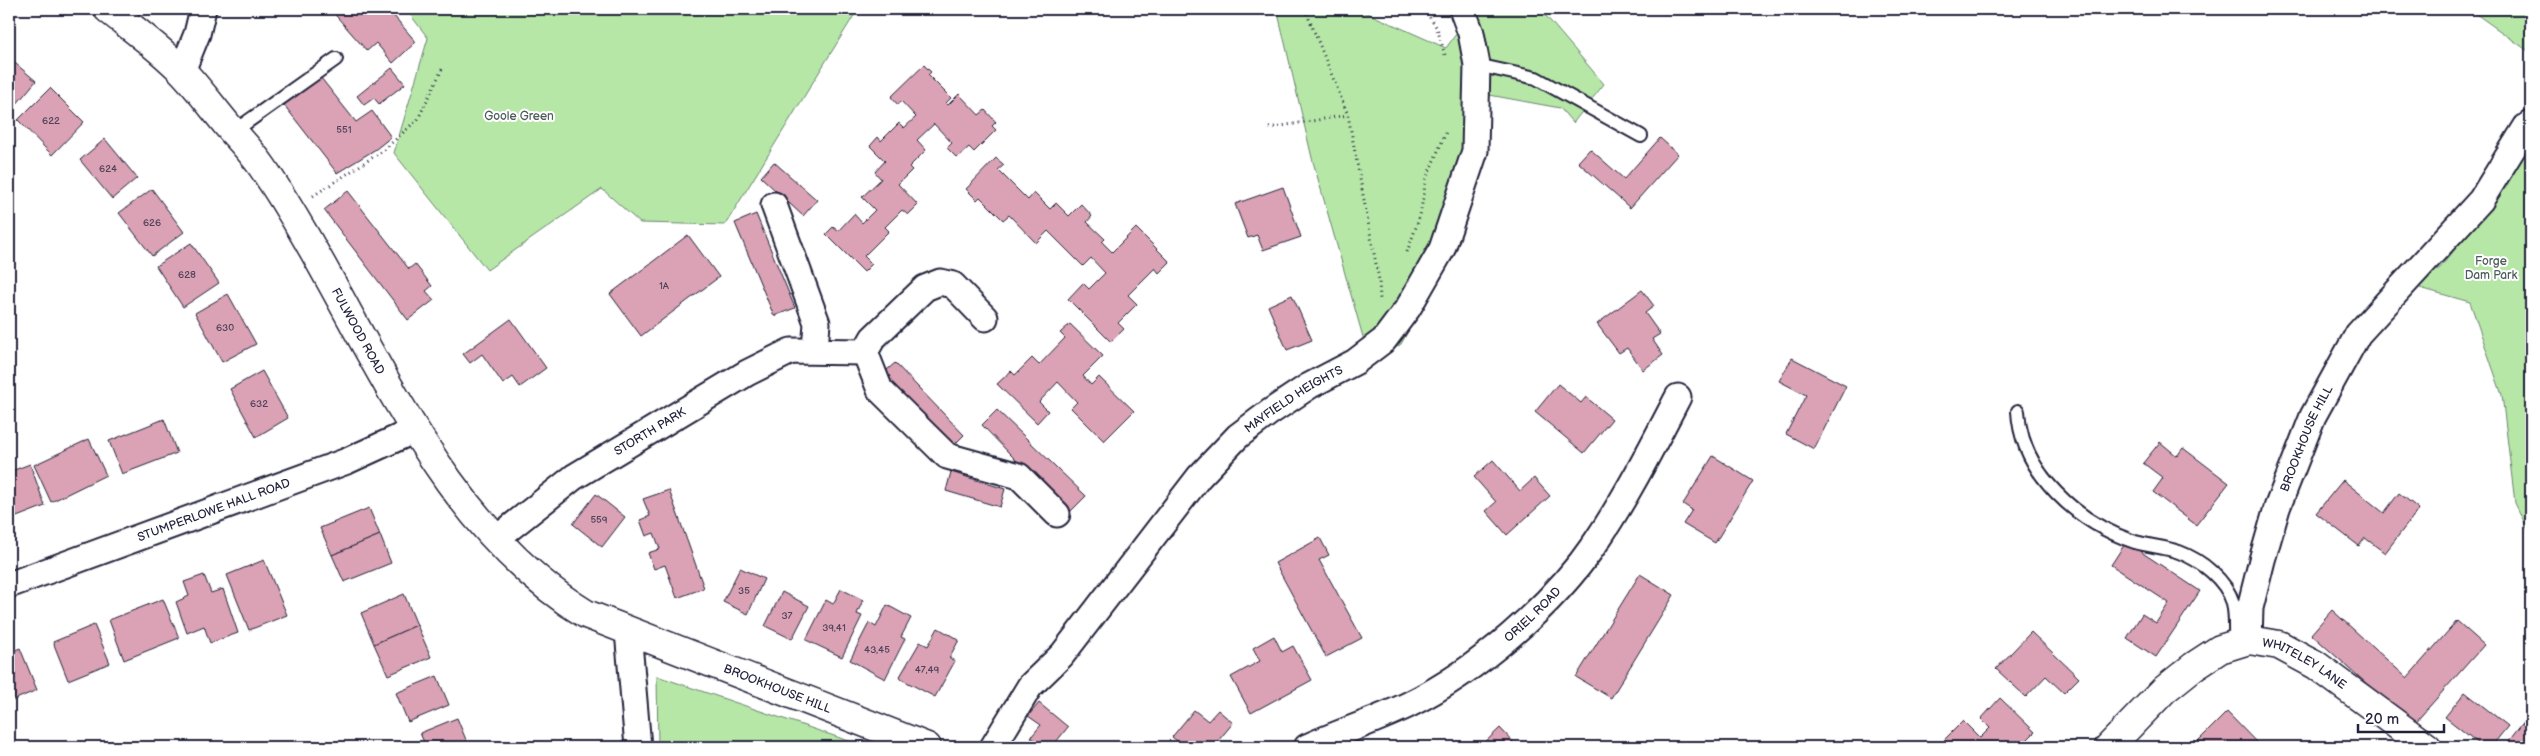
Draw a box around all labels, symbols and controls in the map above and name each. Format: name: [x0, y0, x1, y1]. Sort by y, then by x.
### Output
park label: Goole Green: [484, 109, 554, 124]
house number: 622: [42, 115, 60, 127]
house number: 551: [336, 124, 352, 136]
house number: 624: [99, 163, 117, 175]
house number: 626: [143, 217, 161, 229]
park label: Forge Dam Park: [2465, 254, 2517, 283]
house number: 628: [178, 269, 196, 281]
house number: 1A: [659, 280, 670, 292]
street label: FULWOOD ROAD: [328, 285, 388, 377]
house number: 630: [216, 322, 234, 334]
street label: MAYFIELD HEIGHTS: [1241, 362, 1345, 436]
street label: BROOKHOUSE HILL: [2277, 383, 2336, 494]
house number: 632: [250, 398, 268, 410]
street label: STORTH PARK: [611, 404, 688, 459]
street label: STUMPERLOWE HALL ROAD: [135, 475, 292, 545]
house number: 559: [590, 514, 608, 526]
street label: ORIEL ROAD: [1501, 584, 1564, 645]
house number: 35: [738, 585, 750, 597]
house number: 37: [781, 610, 793, 622]
house number: 39,41: [822, 622, 846, 634]
street label: WHITELEY LANE: [2261, 635, 2349, 692]
house number: 43,45: [864, 644, 890, 656]
street label: BROOKHOUSE HILL: [721, 661, 833, 716]
house number: 47,49: [915, 664, 940, 676]
scale bar: [2358, 701, 2444, 733]
text: 20 m: [2365, 710, 2399, 729]

